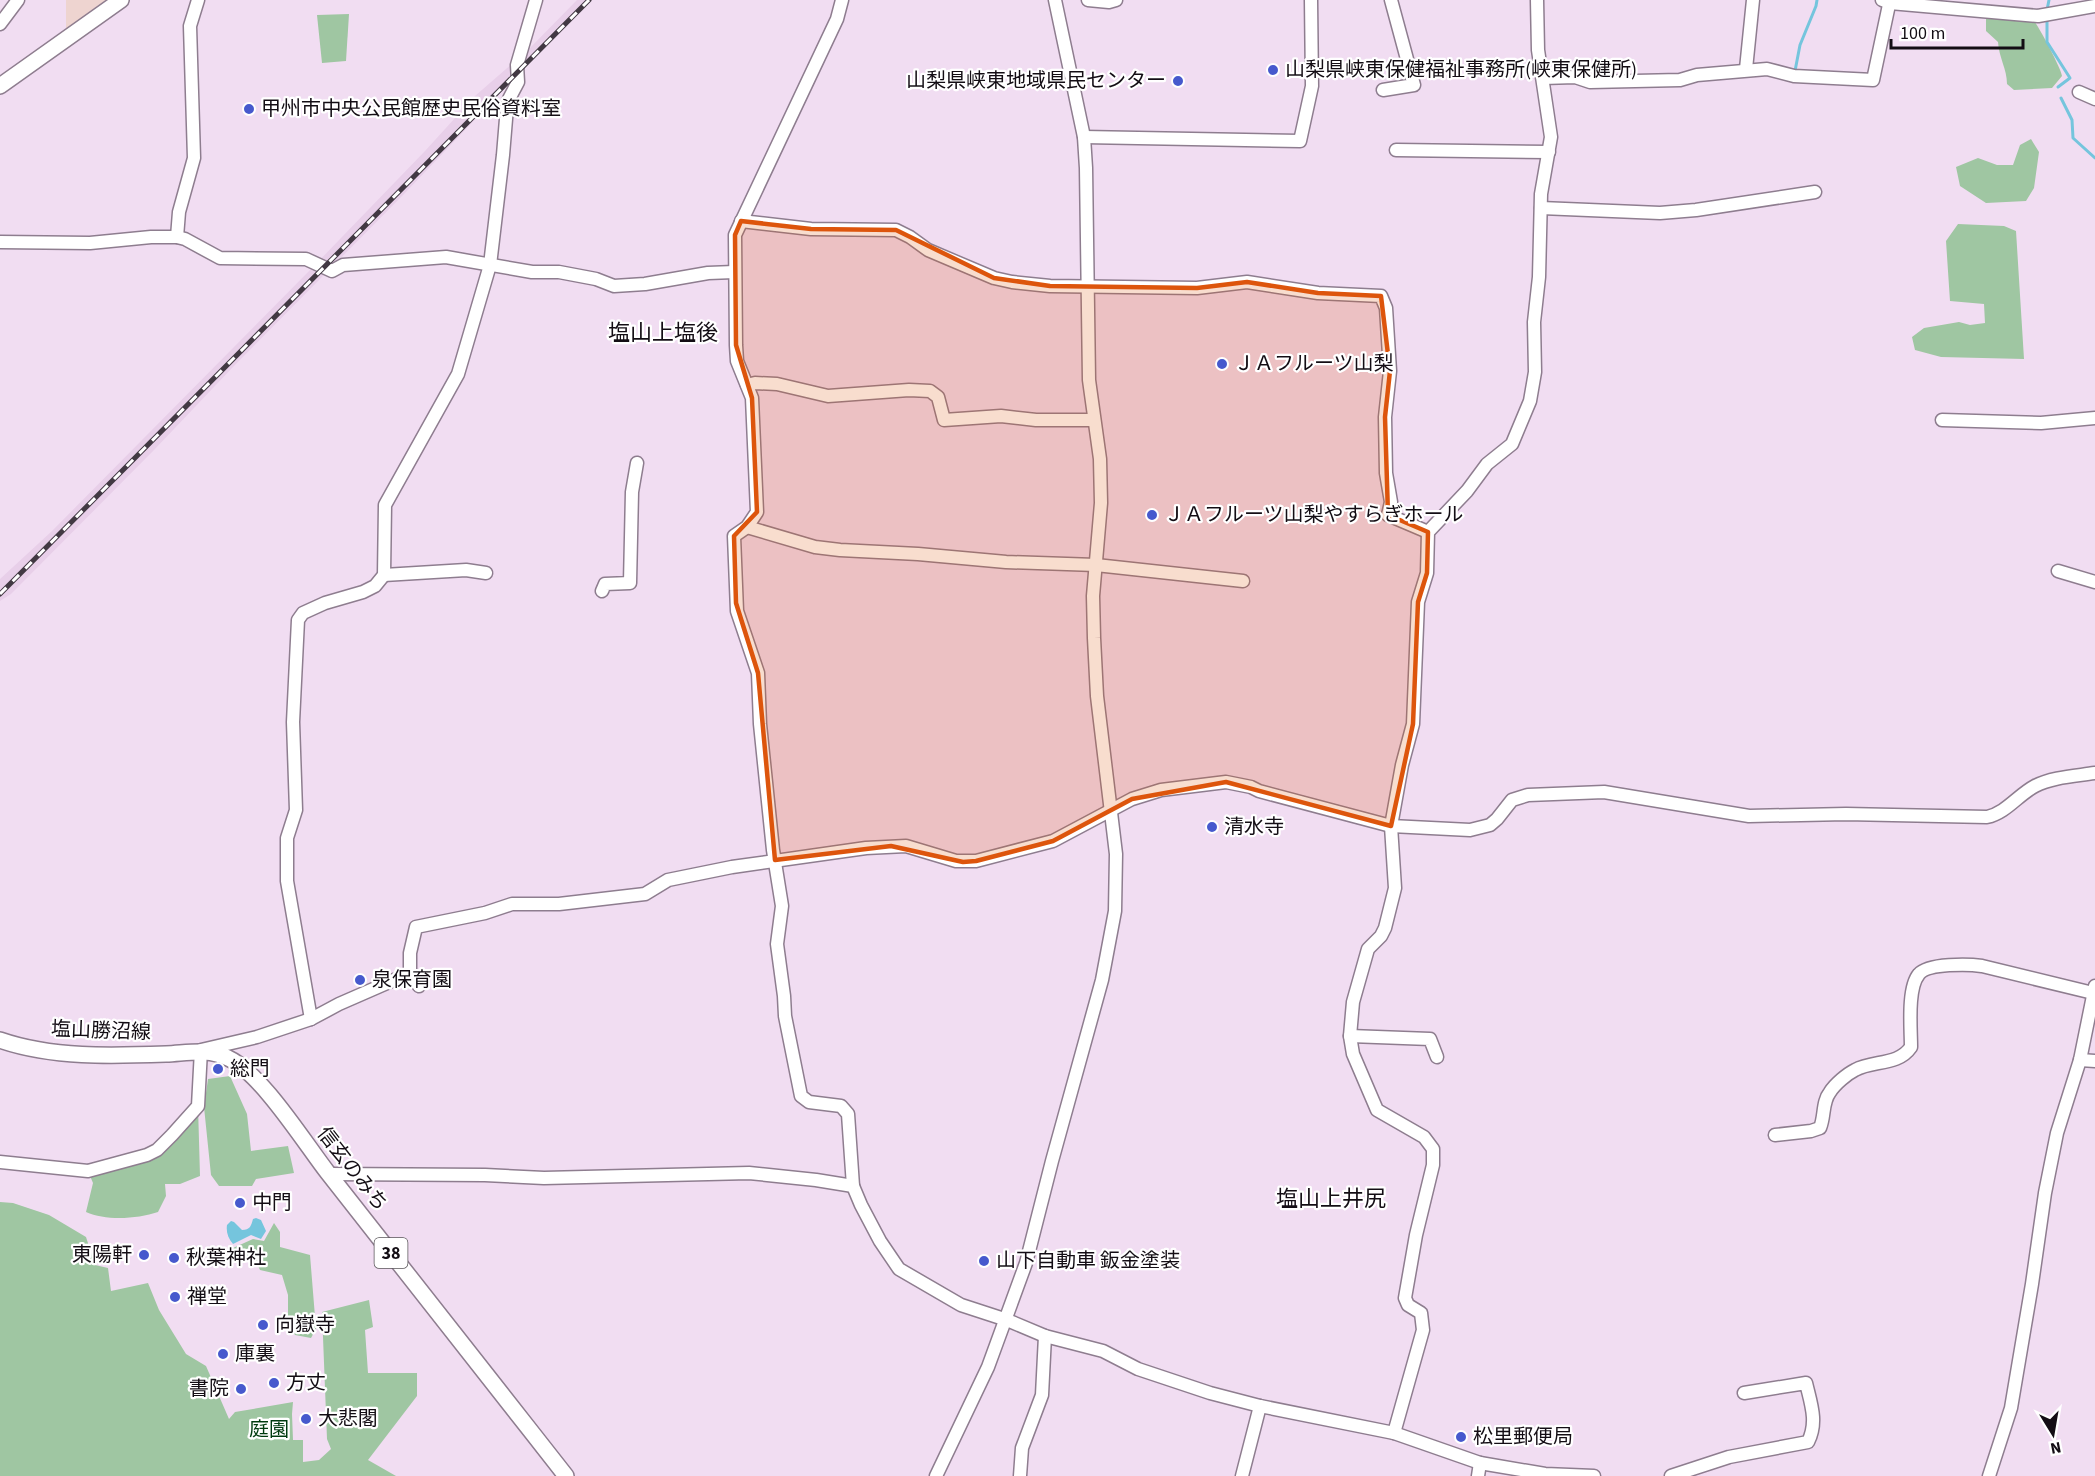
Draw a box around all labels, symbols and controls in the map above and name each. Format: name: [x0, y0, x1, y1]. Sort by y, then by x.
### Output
scale bar: [1891, 12, 2023, 50]
text: 100 m: [1900, 21, 1945, 46]
place label: 山梨県峡東保健福祉事務所(峡東保健所): [1285, 56, 1637, 84]
marker: 山梨県峡東保健福祉事務所(峡東保健所): [1266, 63, 1280, 77]
place label: 山梨県峡東地域県民センター: [906, 67, 1166, 95]
marker: 山梨県峡東地域県民センター: [1171, 74, 1185, 88]
place label: 甲州市中央公民館歴史民俗資料室: [261, 95, 561, 123]
marker: 甲州市中央公民館歴史民俗資料室: [242, 102, 256, 116]
district label: 塩山上塩後: [608, 317, 718, 349]
place label: ＪＡフルーツ山梨: [1234, 350, 1394, 378]
marker: ＪＡフルーツ山梨: [1215, 357, 1229, 371]
place label: ＪＡフルーツ山梨やすらぎホール: [1164, 501, 1464, 529]
marker: ＪＡフルーツ山梨やすらぎホール: [1145, 508, 1159, 522]
place label: 清水寺: [1224, 813, 1284, 841]
marker: 清水寺: [1205, 820, 1219, 834]
place label: 泉保育園: [372, 966, 452, 994]
marker: 泉保育園: [353, 973, 367, 987]
street label: 塩山勝沼線: [51, 1015, 151, 1047]
place label: 総門: [230, 1055, 270, 1083]
marker: 総門: [211, 1062, 225, 1076]
street label: 信玄のみち: [310, 1121, 394, 1217]
district label: 塩山上井尻: [1276, 1183, 1386, 1215]
place label: 中門: [252, 1189, 292, 1217]
marker: 中門: [233, 1196, 247, 1210]
road number: 38: [374, 1238, 408, 1268]
place label: 東陽軒: [72, 1241, 132, 1269]
place label: 秋葉神社: [186, 1244, 266, 1272]
place label: 山下自動車 鈑金塗装: [996, 1247, 1180, 1275]
marker: 東陽軒: [137, 1248, 151, 1262]
marker: 秋葉神社: [167, 1251, 181, 1265]
marker: 山下自動車 鈑金塗装: [977, 1254, 991, 1268]
place label: 禅堂: [187, 1283, 227, 1311]
marker: 禅堂: [168, 1290, 182, 1304]
place label: 向嶽寺: [275, 1311, 335, 1339]
marker: 向嶽寺: [256, 1318, 270, 1332]
place label: 庫裏: [235, 1340, 275, 1368]
marker: 庫裏: [216, 1347, 230, 1361]
place label: 方丈: [286, 1369, 326, 1397]
place label: 書院: [189, 1375, 229, 1403]
marker: 方丈: [267, 1376, 281, 1390]
marker: 書院: [234, 1382, 248, 1396]
north arrow: [2023, 1404, 2083, 1464]
place label: 大悲閣: [318, 1405, 378, 1433]
marker: 大悲閣: [299, 1412, 313, 1426]
park label: 庭園: [249, 1416, 289, 1444]
place label: 松里郵便局: [1473, 1423, 1573, 1451]
marker: 松里郵便局: [1454, 1430, 1468, 1444]
text: N: [2048, 1436, 2063, 1460]

